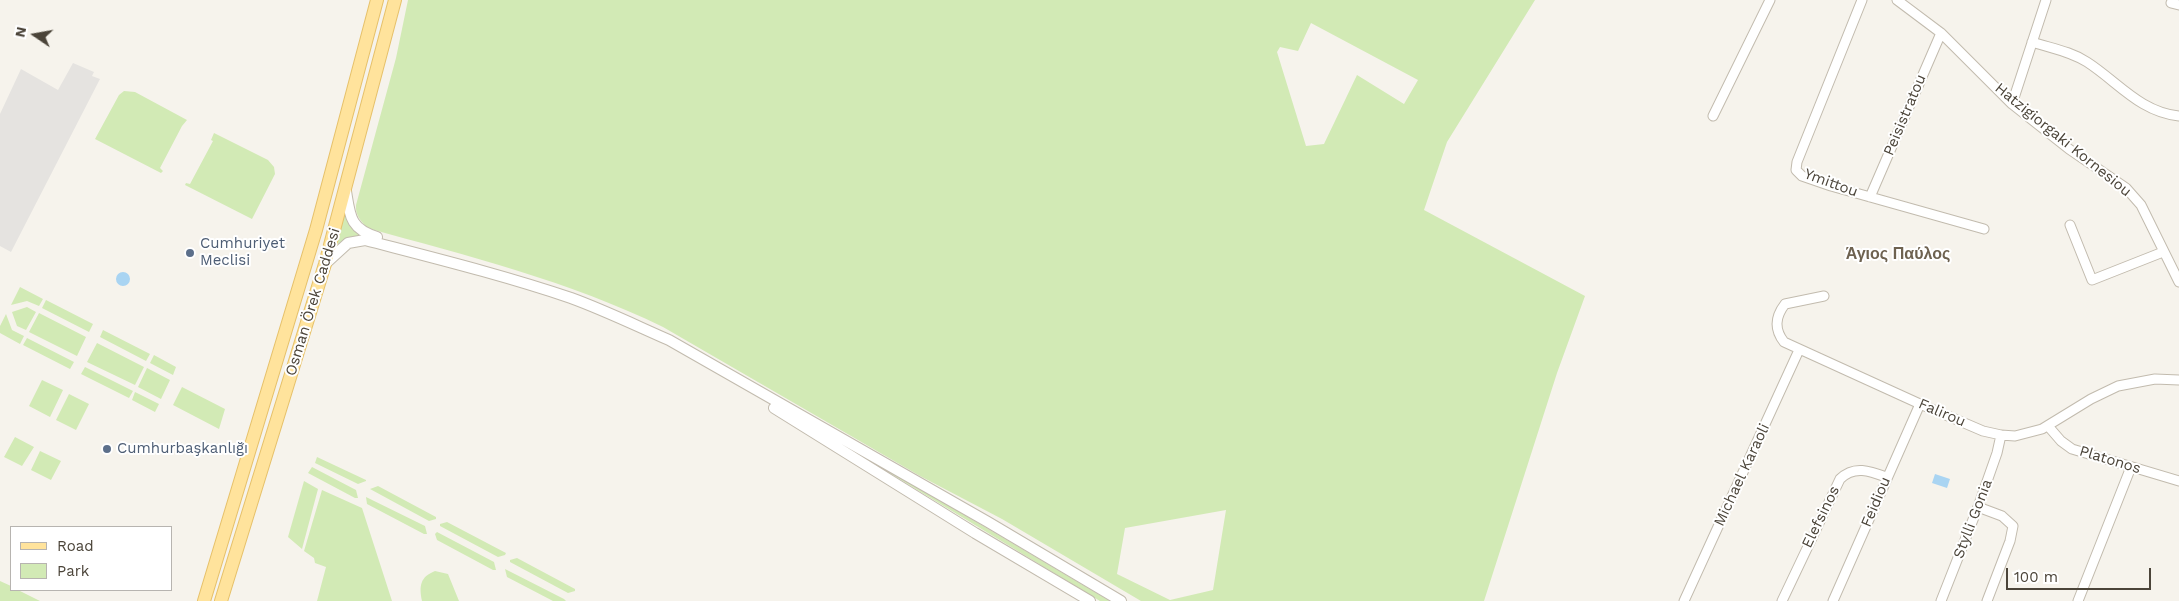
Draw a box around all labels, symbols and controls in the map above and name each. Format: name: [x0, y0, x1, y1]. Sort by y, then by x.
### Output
north arrow: [10, 10, 60, 60]
text: N: [11, 25, 29, 39]
street label: Peisistratou: [1880, 72, 1930, 158]
street label: Hatzigiorgaki Kornesiou: [1991, 79, 2135, 201]
street label: Ymittou: [1802, 165, 1860, 201]
street label: Osman Örek Caddesi: [282, 226, 344, 378]
place label: Cumhuriyet Meclisi: [200, 235, 285, 270]
district label: Άγιος Παύλος: [1846, 244, 1950, 264]
marker: Cumhuriyet Meclisi: [184, 247, 196, 259]
street label: Falirou: [1916, 395, 1968, 431]
street label: Michael Karaoli: [1710, 421, 1774, 529]
place label: Cumhurbaşkanlığı: [117, 440, 248, 458]
street label: Platonos: [2077, 442, 2143, 478]
marker: Cumhurbaşkanlığı: [101, 443, 113, 455]
street label: Feidiou: [1857, 474, 1895, 530]
street label: Stylli Gonia: [1950, 477, 1996, 561]
street label: Elefsinos: [1798, 483, 1844, 551]
legend: [10, 526, 172, 591]
text: Road: [57, 537, 94, 555]
scale bar: [2009, 558, 2154, 590]
text: Park: [57, 562, 89, 580]
text: 100 m: [2014, 568, 2058, 586]

